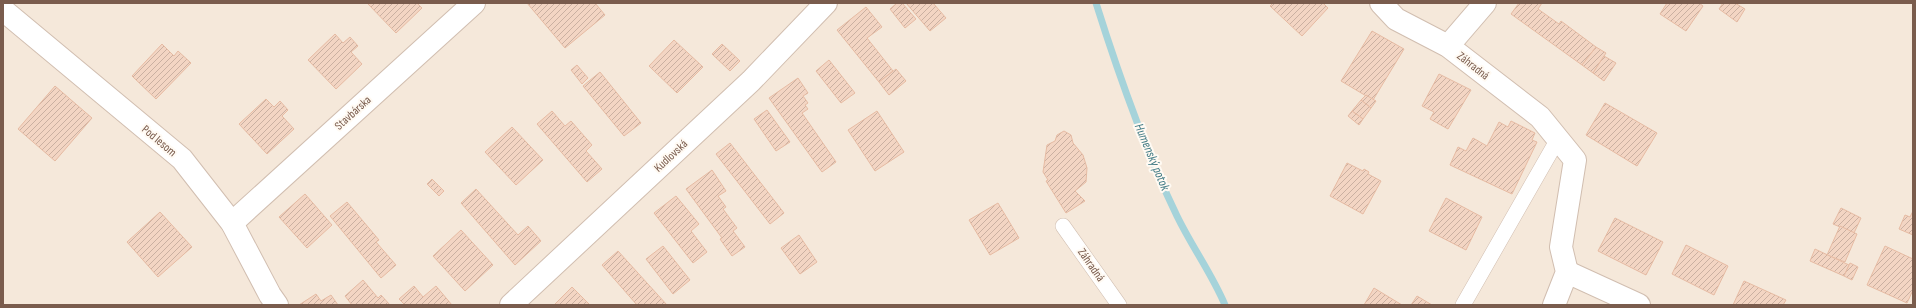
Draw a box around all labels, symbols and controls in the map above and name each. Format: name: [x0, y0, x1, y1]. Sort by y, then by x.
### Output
street label: Záhradná: [1454, 49, 1493, 84]
street label: Stavbárska: [332, 92, 375, 133]
water label: Humenský potok: [1131, 121, 1174, 194]
street label: Pod lesom: [138, 122, 180, 160]
street label: Kudlovská: [651, 136, 691, 175]
street label: Záhradná: [1074, 245, 1108, 285]

